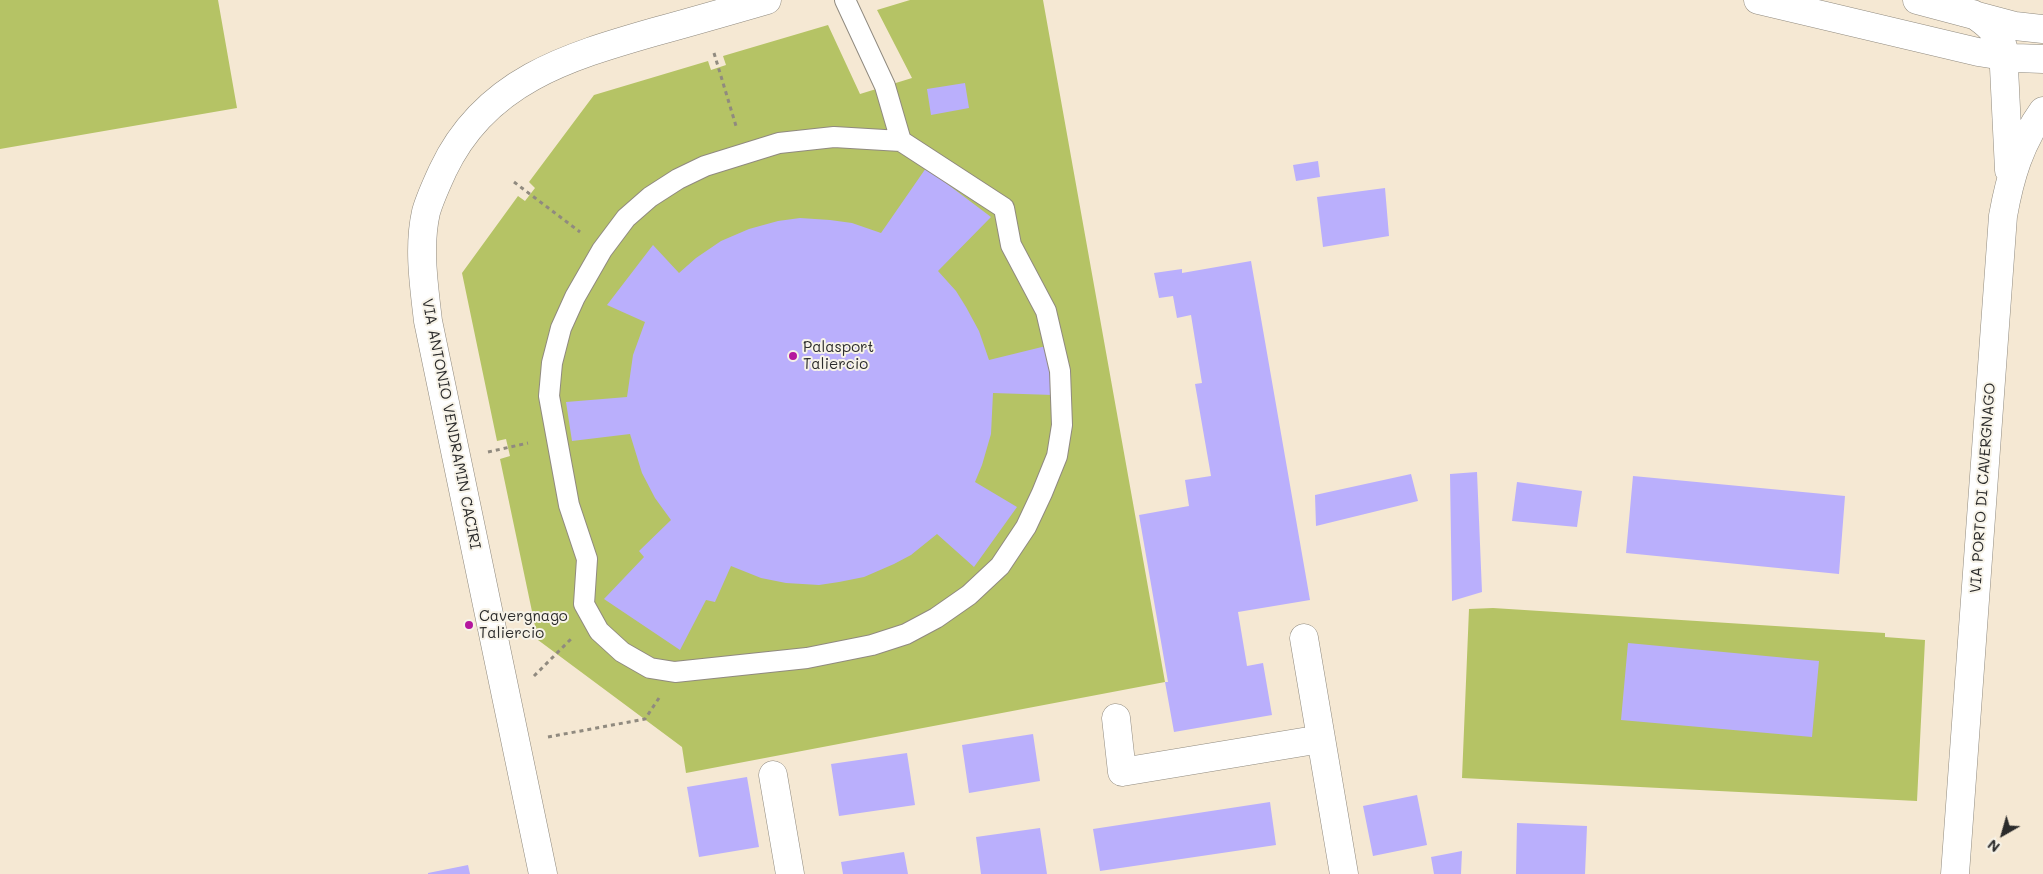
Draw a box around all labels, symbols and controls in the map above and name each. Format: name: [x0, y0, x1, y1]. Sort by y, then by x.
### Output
street label: VIA ANTONIO VENDRAMIN CACIRI: [418, 297, 484, 551]
place label: Palasport Taliercio: [803, 338, 874, 373]
marker: Palasport Taliercio: [787, 350, 799, 362]
street label: VIA PORTO DI CAVERGNAGO: [1967, 382, 1999, 594]
place label: Cavergnago Taliercio: [479, 607, 568, 642]
marker: Cavergnago Taliercio: [463, 619, 475, 631]
north arrow: [1978, 809, 2028, 859]
text: N: [1983, 835, 2004, 857]

